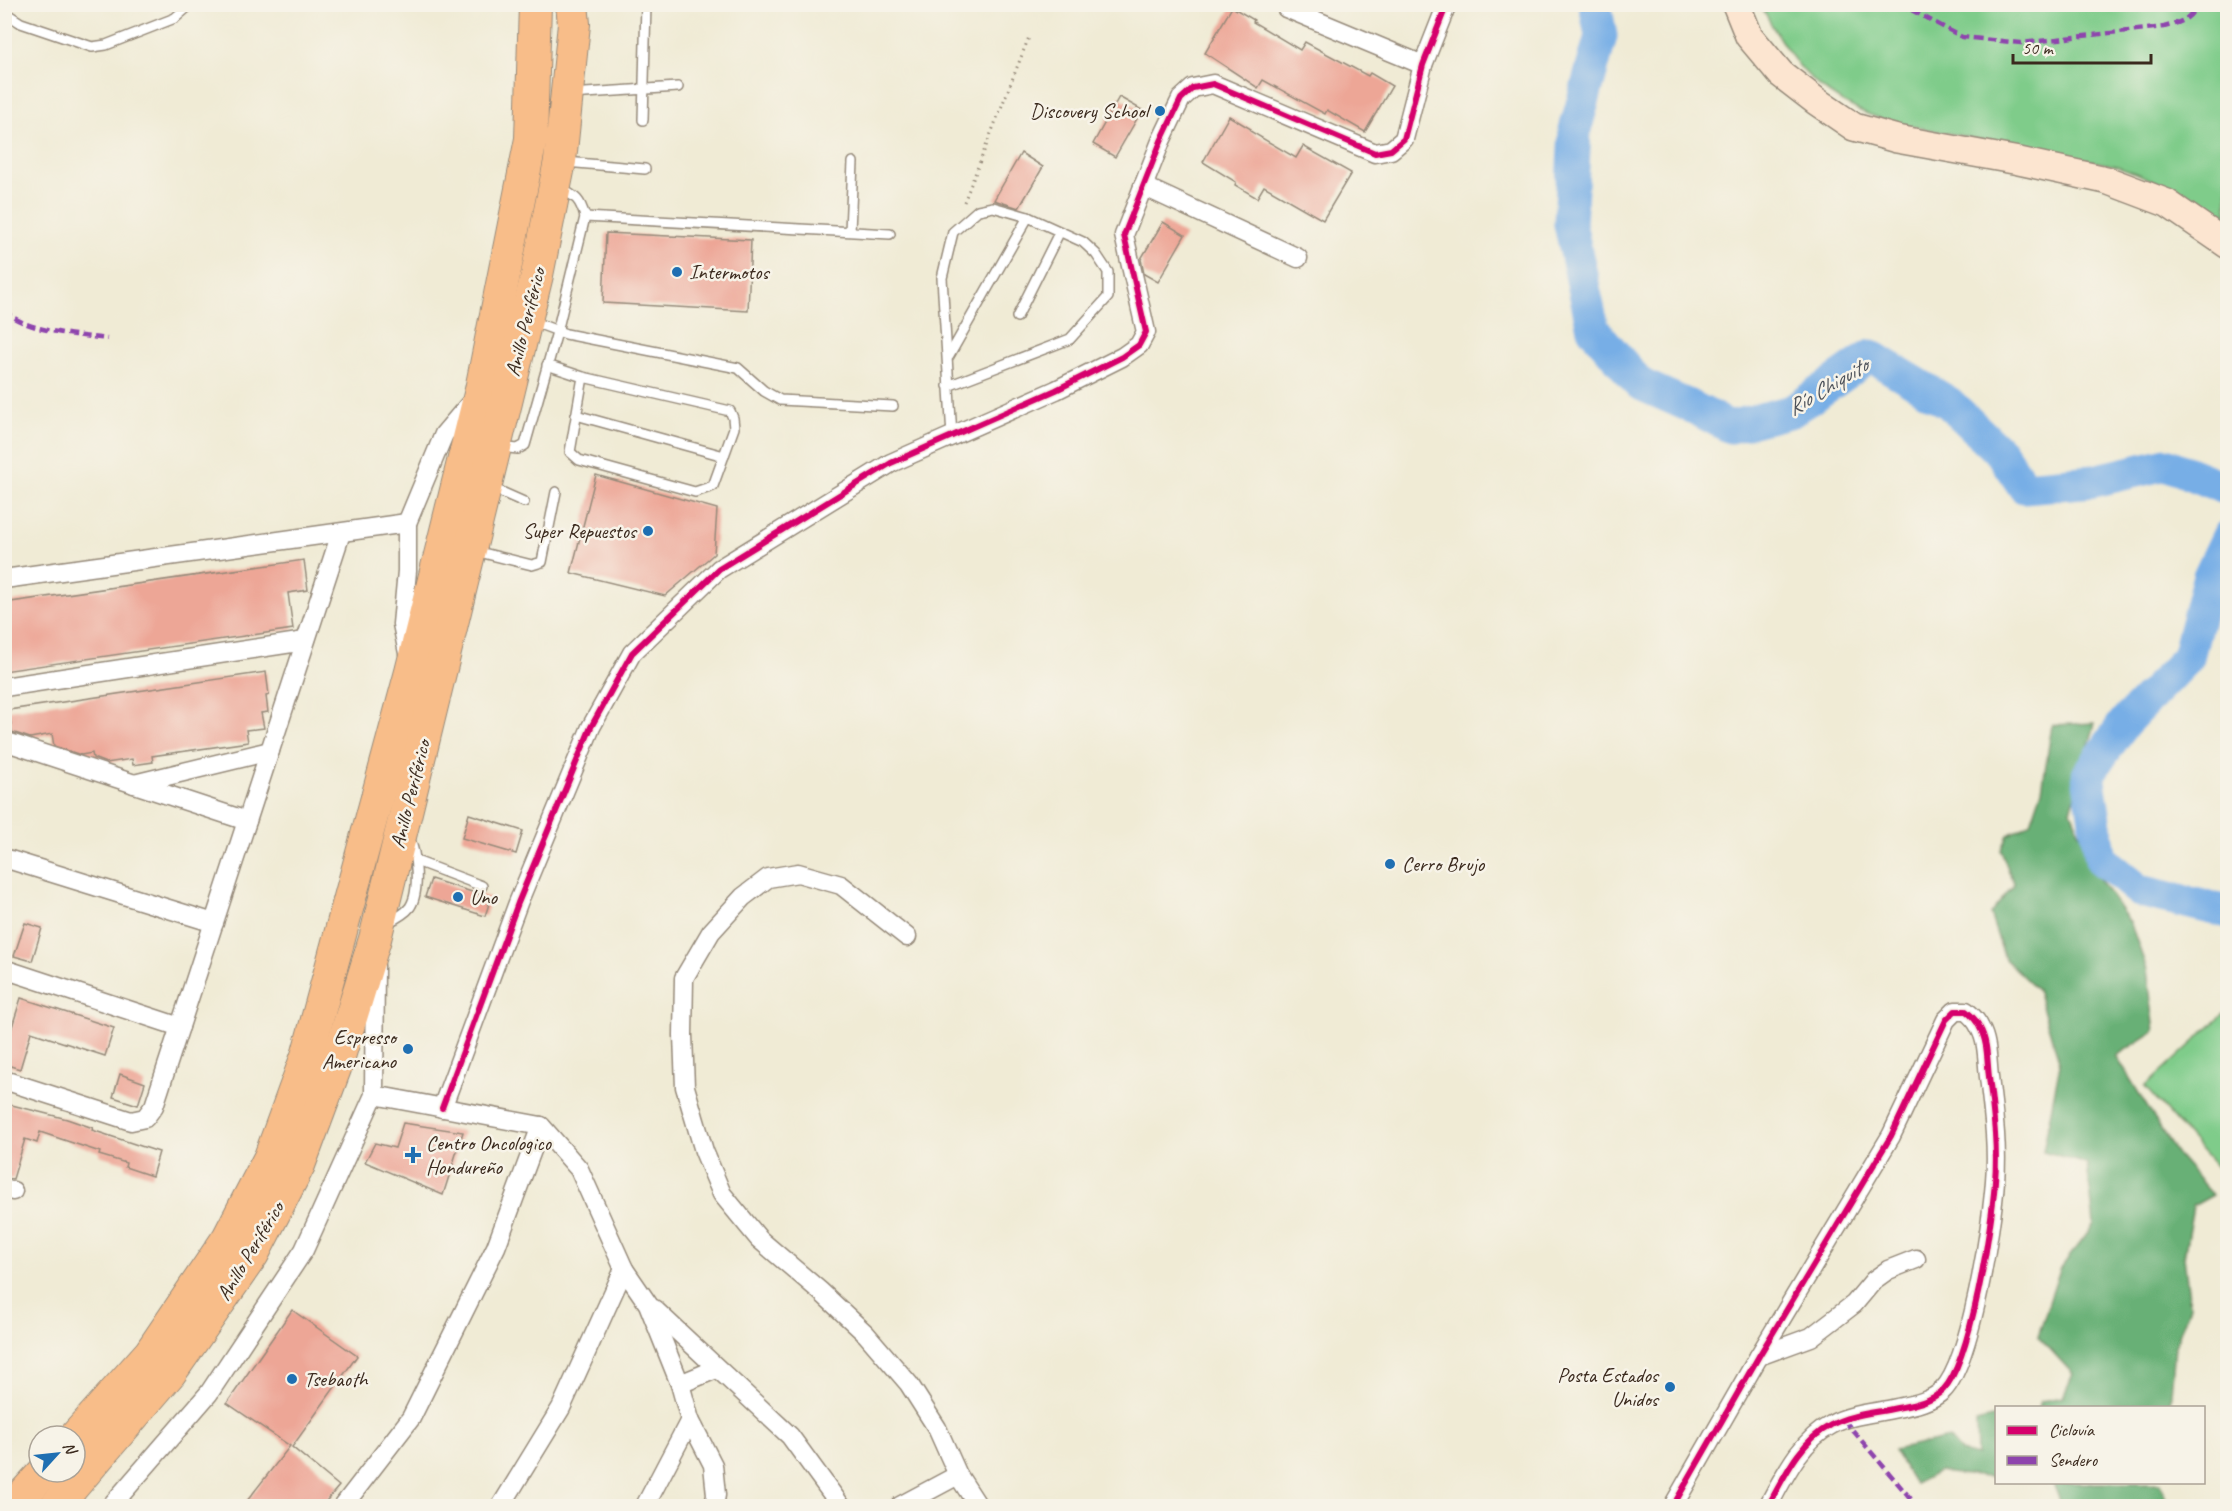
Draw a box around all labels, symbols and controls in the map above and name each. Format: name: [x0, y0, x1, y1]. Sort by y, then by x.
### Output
scale bar: [2013, 27, 2151, 65]
text: 50 m: [2022, 37, 2055, 59]
place label: Discovery School: [1030, 98, 1151, 124]
marker: Discovery School: [1153, 104, 1167, 118]
place label: Intermotos: [689, 259, 771, 285]
street label: Anillo Periférico: [499, 263, 552, 379]
marker: Intermotos: [670, 265, 684, 279]
water label: Río Chiquito: [1782, 350, 1877, 422]
place label: Super Repuestos: [523, 518, 638, 544]
marker: Super Repuestos: [641, 524, 655, 538]
street label: Anillo Periférico: [384, 735, 437, 851]
place label: Cerro Brujo: [1402, 851, 1486, 877]
marker: Cerro Brujo: [1383, 857, 1397, 871]
place label: Uno: [470, 884, 499, 910]
marker: Uno: [451, 890, 465, 904]
place label: Espresso Americano: [322, 1024, 399, 1074]
marker: Espresso Americano: [401, 1042, 415, 1056]
place label: Centro Oncologico Hondureño: [426, 1130, 553, 1180]
marker: Centro Oncologico Hondureño: [404, 1146, 422, 1164]
street label: Anillo Periférico: [210, 1195, 291, 1305]
place label: Posta Estados Unidos: [1557, 1362, 1660, 1412]
place label: Tsebaoth: [304, 1366, 369, 1392]
marker: Tsebaoth: [285, 1372, 299, 1386]
marker: Posta Estados Unidos: [1663, 1380, 1677, 1394]
legend: [1995, 1406, 2205, 1484]
text: Ciclovía: [2049, 1419, 2095, 1441]
north arrow: [27, 1424, 87, 1484]
text: N: [58, 1439, 82, 1459]
text: Sendero: [2049, 1449, 2099, 1471]

